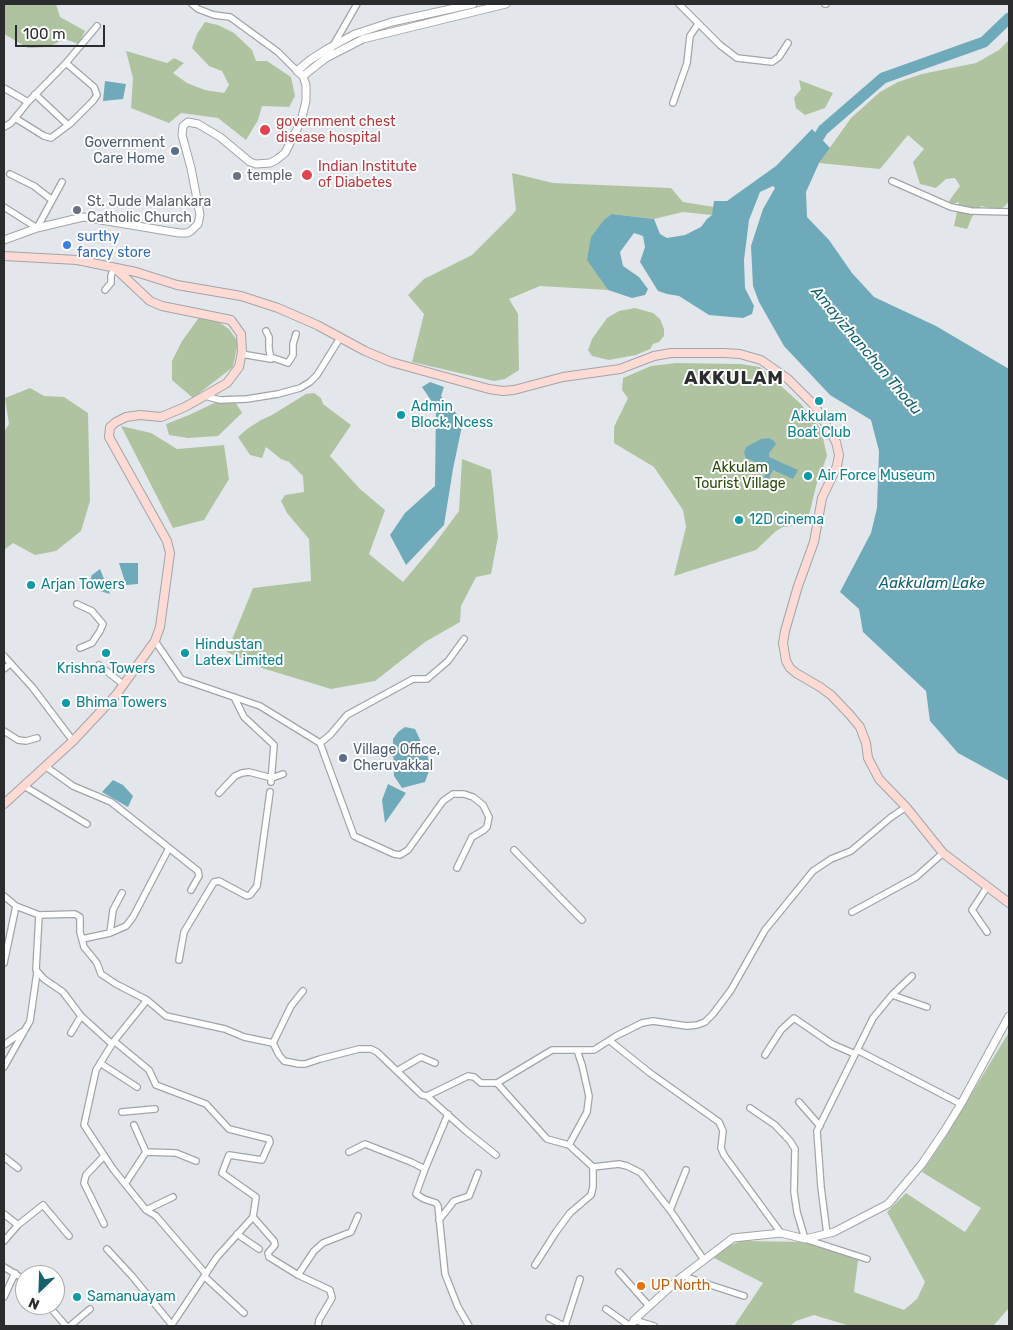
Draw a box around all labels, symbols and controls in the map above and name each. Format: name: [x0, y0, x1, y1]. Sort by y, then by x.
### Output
scale bar: [18, 15, 108, 47]
text: 100 m: [23, 25, 65, 43]
place label: government chest disease hospital: [276, 114, 396, 146]
marker: government chest disease hospital: [258, 123, 272, 137]
place label: Government Care Home: [84, 135, 165, 168]
marker: Government Care Home: [169, 145, 181, 157]
place label: Indian Institute of Diabetes: [318, 159, 417, 192]
place label: temple: [247, 168, 292, 184]
marker: Indian Institute of Diabetes: [300, 168, 314, 182]
marker: temple: [231, 170, 243, 182]
place label: St. Jude Malankara Catholic Church: [87, 194, 211, 226]
marker: St. Jude Malankara Catholic Church: [71, 204, 83, 216]
place label: surthy fancy store: [77, 229, 151, 262]
marker: surthy fancy store: [61, 239, 73, 251]
water label: Amayizhanchan Thodu: [807, 283, 925, 419]
district label: AKKULAM: [683, 368, 785, 390]
marker: Akkulam Boat Club: [813, 395, 825, 407]
place label: Admin Block, Ncess: [411, 399, 493, 432]
marker: Admin Block, Ncess: [395, 409, 407, 421]
place label: Akkulam Boat Club: [787, 409, 851, 442]
park label: Akkulam Tourist Village: [694, 460, 786, 492]
place label: Air Force Museum: [818, 468, 935, 484]
marker: Air Force Museum: [802, 470, 814, 482]
place label: 12D cinema: [749, 512, 824, 528]
marker: 12D cinema: [733, 514, 745, 526]
water label: Aakkulam Lake: [879, 575, 985, 593]
place label: Arjan Towers: [41, 577, 125, 593]
marker: Arjan Towers: [25, 579, 37, 591]
place label: Hindustan Latex Limited: [195, 637, 283, 670]
marker: Krishna Towers: [100, 647, 112, 659]
marker: Hindustan Latex Limited: [179, 647, 191, 659]
place label: Krishna Towers: [57, 661, 155, 677]
place label: Bhima Towers: [76, 695, 167, 711]
marker: Bhima Towers: [60, 697, 72, 709]
place label: Village Office, Cheruvakkal: [353, 742, 440, 774]
marker: Village Office, Cheruvakkal: [337, 752, 349, 764]
north arrow: [15, 1265, 65, 1315]
place label: UP North: [651, 1278, 710, 1294]
marker: UP North: [635, 1280, 647, 1292]
place label: Samanuayam: [87, 1289, 176, 1305]
marker: Samanuayam: [71, 1291, 83, 1303]
text: N: [26, 1293, 42, 1313]

